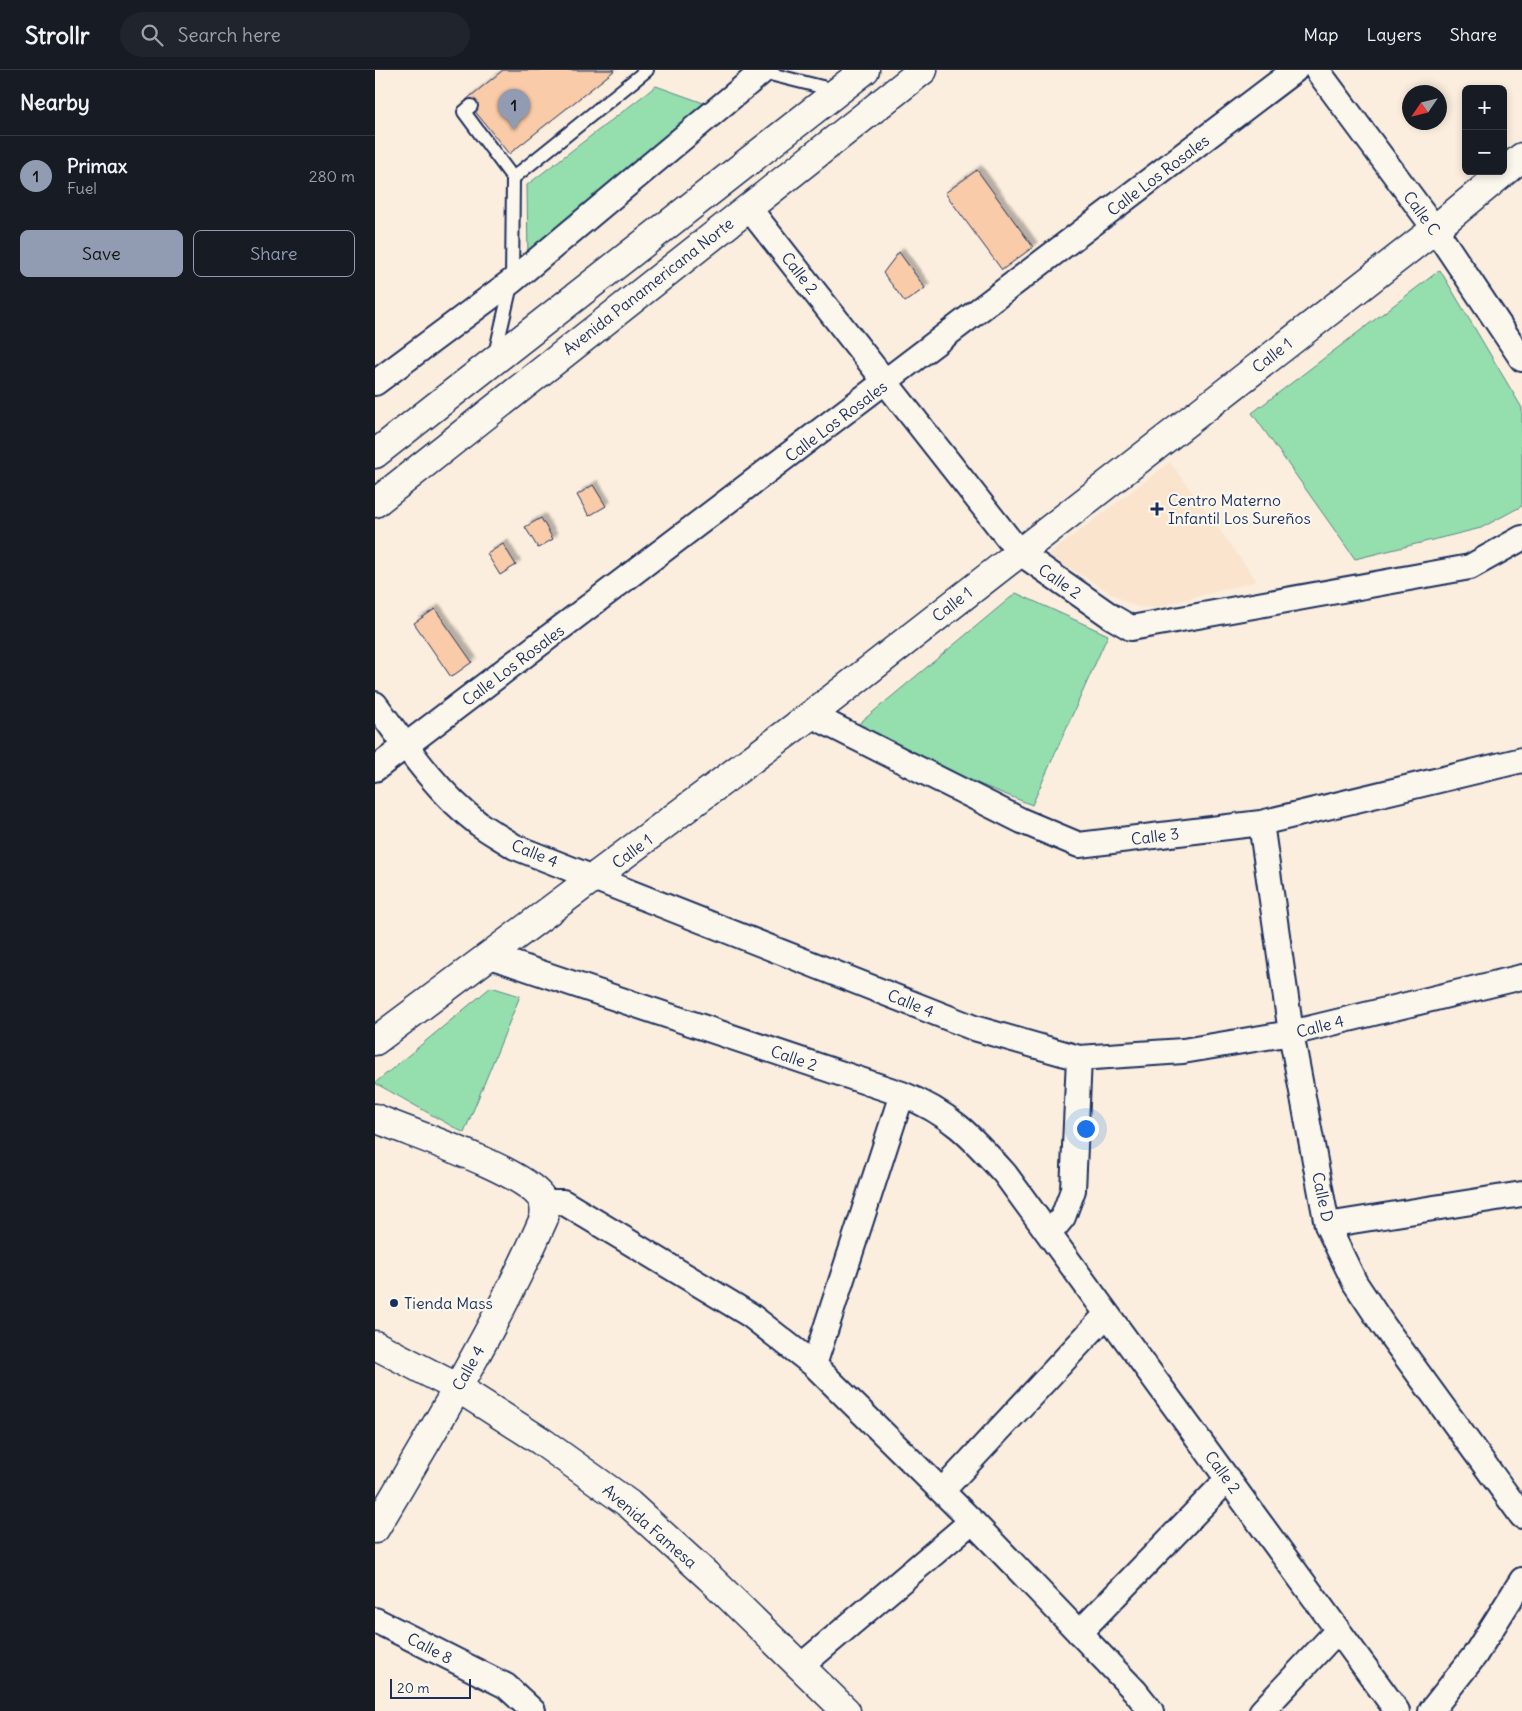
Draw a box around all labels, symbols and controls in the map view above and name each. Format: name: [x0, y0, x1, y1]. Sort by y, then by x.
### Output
search box: [120, 12, 470, 57]
text: Strollr: [25, 20, 90, 50]
icon: search: [138, 21, 166, 49]
text: Search here: [178, 23, 281, 47]
text: Map: [1303, 23, 1338, 46]
text: Layers: [1366, 23, 1422, 46]
text: Share: [1450, 23, 1497, 46]
north arrow: [1402, 85, 1447, 130]
map controls: [1462, 85, 1507, 175]
button: +: [1462, 85, 1507, 130]
text: Nearby: [20, 89, 90, 116]
pin: 1: [498, 89, 530, 130]
street label: Calle Los Rosales: [1103, 130, 1213, 220]
button: −: [1462, 130, 1507, 175]
text: Primax: [67, 154, 127, 178]
text: 1: [33, 166, 39, 186]
text: 280 m: [309, 166, 355, 186]
text: Fuel: [67, 178, 97, 198]
street label: Calle C: [1399, 187, 1445, 239]
street label: Avenida Panamericana Norte: [559, 213, 737, 359]
button: Save: [20, 230, 183, 277]
button: Share: [193, 230, 355, 277]
street label: Calle 2: [777, 248, 823, 298]
street label: Calle 1: [1248, 333, 1296, 377]
street label: Calle Los Rosales: [781, 376, 891, 466]
place label: Centro Materno Infantil Los Sureños: [1168, 490, 1311, 528]
marker: Centro Materno Infantil Los Sureños: [1150, 502, 1164, 516]
street label: Calle 2: [1035, 559, 1086, 603]
street label: Calle 1: [928, 582, 976, 626]
street label: Calle Los Rosales: [458, 620, 568, 710]
street label: Calle 3: [1130, 823, 1180, 849]
street label: Calle 1: [608, 829, 656, 873]
street label: Calle 4: [509, 835, 561, 871]
street label: Calle 4: [885, 985, 937, 1021]
street label: Calle 4: [1294, 1010, 1346, 1042]
street label: Calle 2: [768, 1041, 820, 1075]
your location: [1073, 1116, 1099, 1142]
street label: Calle D: [1308, 1170, 1338, 1224]
place label: Tienda Mass: [404, 1293, 493, 1313]
marker: Tienda Mass: [388, 1297, 400, 1309]
street label: Calle 4: [448, 1342, 488, 1394]
street label: Calle 2: [1201, 1447, 1245, 1497]
street label: Avenida Famesa: [599, 1480, 701, 1572]
street label: Calle 8: [404, 1628, 456, 1668]
scale bar: [390, 1676, 471, 1699]
text: 20 m: [397, 1679, 430, 1697]

